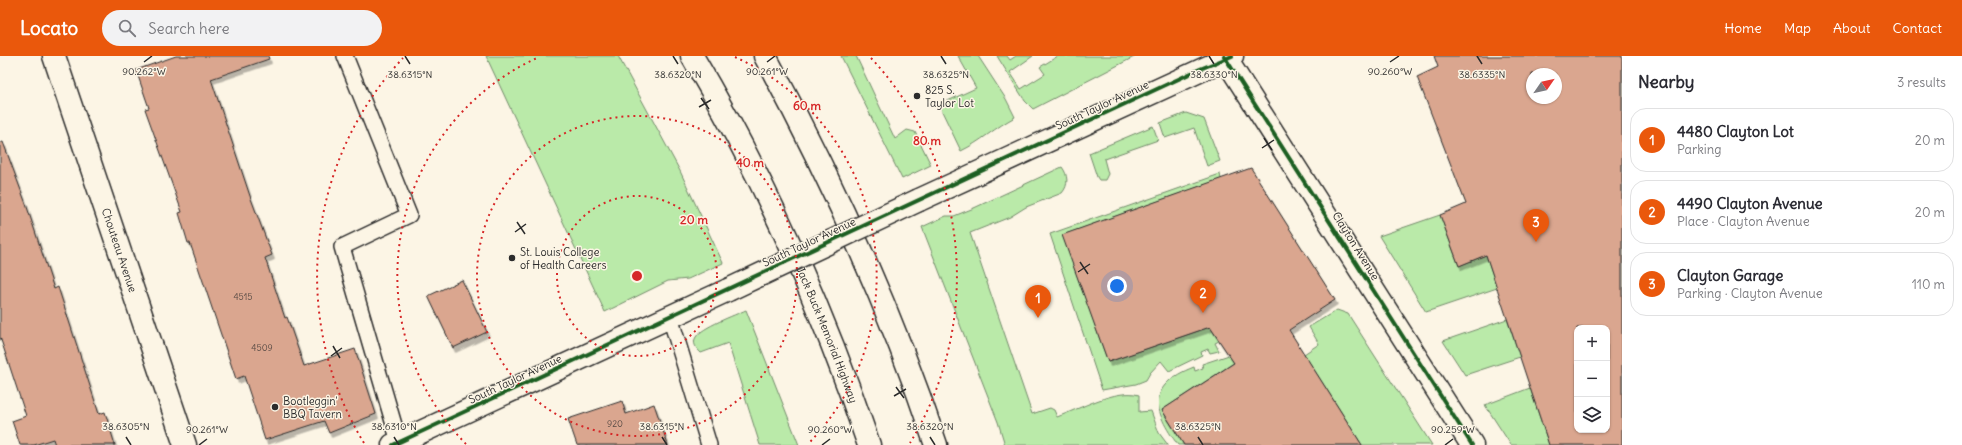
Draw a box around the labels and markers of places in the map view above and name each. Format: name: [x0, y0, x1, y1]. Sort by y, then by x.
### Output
place label: 825 S. Taylor Lot: [925, 83, 974, 110]
marker: 825 S. Taylor Lot: [912, 91, 922, 101]
pin: 3: [1523, 209, 1549, 242]
place label: St. Louis College of Health Careers: [520, 245, 606, 272]
marker: St. Louis College of Health Careers: [507, 253, 517, 263]
centre of rings: [630, 269, 644, 283]
pin: 2: [1190, 280, 1216, 313]
pin: 1: [1025, 285, 1051, 318]
place label: Bootleggin' BBQ Tavern: [283, 394, 342, 421]
marker: Bootleggin' BBQ Tavern: [270, 402, 280, 412]

